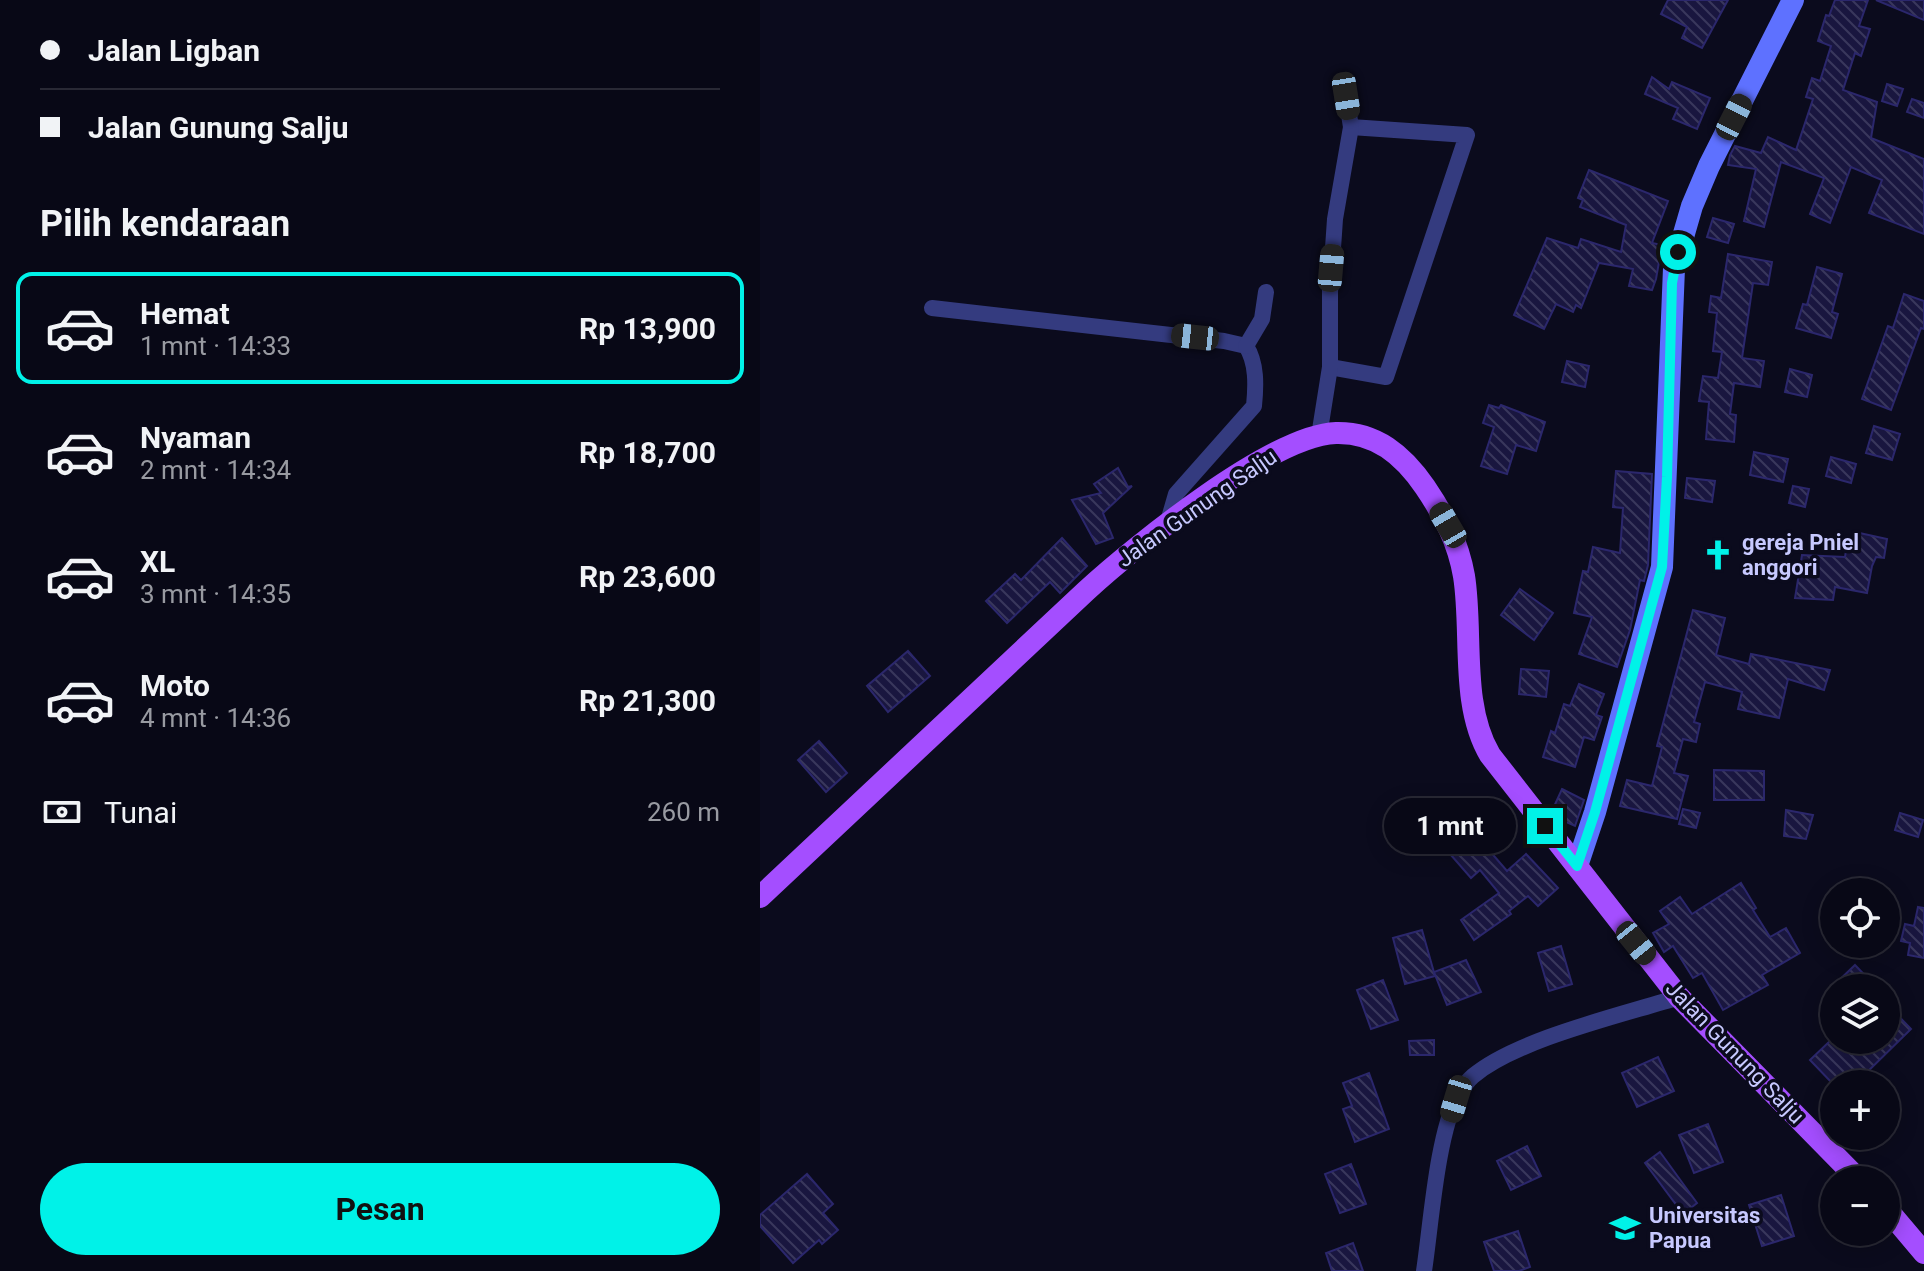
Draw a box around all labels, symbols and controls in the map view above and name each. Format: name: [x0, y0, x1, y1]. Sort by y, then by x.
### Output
text: Jalan Ligban: [88, 33, 260, 68]
car: [1330, 70, 1362, 122]
car: [1712, 90, 1756, 144]
text: Jalan Gunung Salju: [88, 110, 348, 145]
text: Pilih kendaraan: [40, 203, 290, 245]
route start: [1660, 234, 1696, 270]
car: [1317, 243, 1345, 293]
icon: car: [44, 292, 116, 364]
text: Hemat: [140, 296, 230, 331]
text: Rp 13,900: [579, 311, 716, 346]
car: [1170, 323, 1220, 351]
text: 1 mnt · 14:33: [140, 331, 291, 361]
icon: car: [44, 416, 116, 488]
text: Nyaman: [140, 420, 251, 455]
text: Rp 18,700: [579, 435, 716, 470]
street label: Jalan Gunung Salju: [1113, 444, 1281, 572]
text: 2 mnt · 14:34: [140, 455, 291, 485]
car: [1426, 498, 1470, 552]
place label: gereja Pniel anggori: [1742, 530, 1859, 580]
church icon: gereja Pniel anggori: [1701, 538, 1735, 572]
icon: car: [44, 540, 116, 612]
text: XL: [140, 544, 175, 579]
text: Rp 23,600: [579, 559, 716, 594]
text: 3 mnt · 14:35: [140, 579, 291, 609]
icon: car: [44, 664, 116, 736]
text: Moto: [140, 668, 210, 703]
text: Rp 21,300: [579, 683, 716, 718]
text: 4 mnt · 14:36: [140, 703, 291, 733]
icon: cash: [40, 790, 84, 834]
text: Tunai: [104, 795, 177, 830]
text: 260 m: [647, 797, 720, 827]
callout: 1 mnt: [1385, 798, 1517, 854]
route end: [1527, 808, 1563, 844]
text: 1 mnt: [1416, 811, 1484, 841]
map controls: [1820, 878, 1900, 1246]
button: locate: [1820, 878, 1900, 958]
car: [1612, 917, 1660, 969]
button: layers: [1820, 974, 1900, 1054]
street label: Jalan Gunung Salju: [1661, 976, 1809, 1128]
button: +: [1820, 1070, 1900, 1150]
car: [1438, 1073, 1474, 1125]
button: Pesan: [40, 1163, 720, 1255]
button: −: [1820, 1166, 1900, 1246]
place label: Universitas Papua: [1649, 1203, 1760, 1253]
school or university icon: Universitas Papua: [1608, 1211, 1642, 1245]

